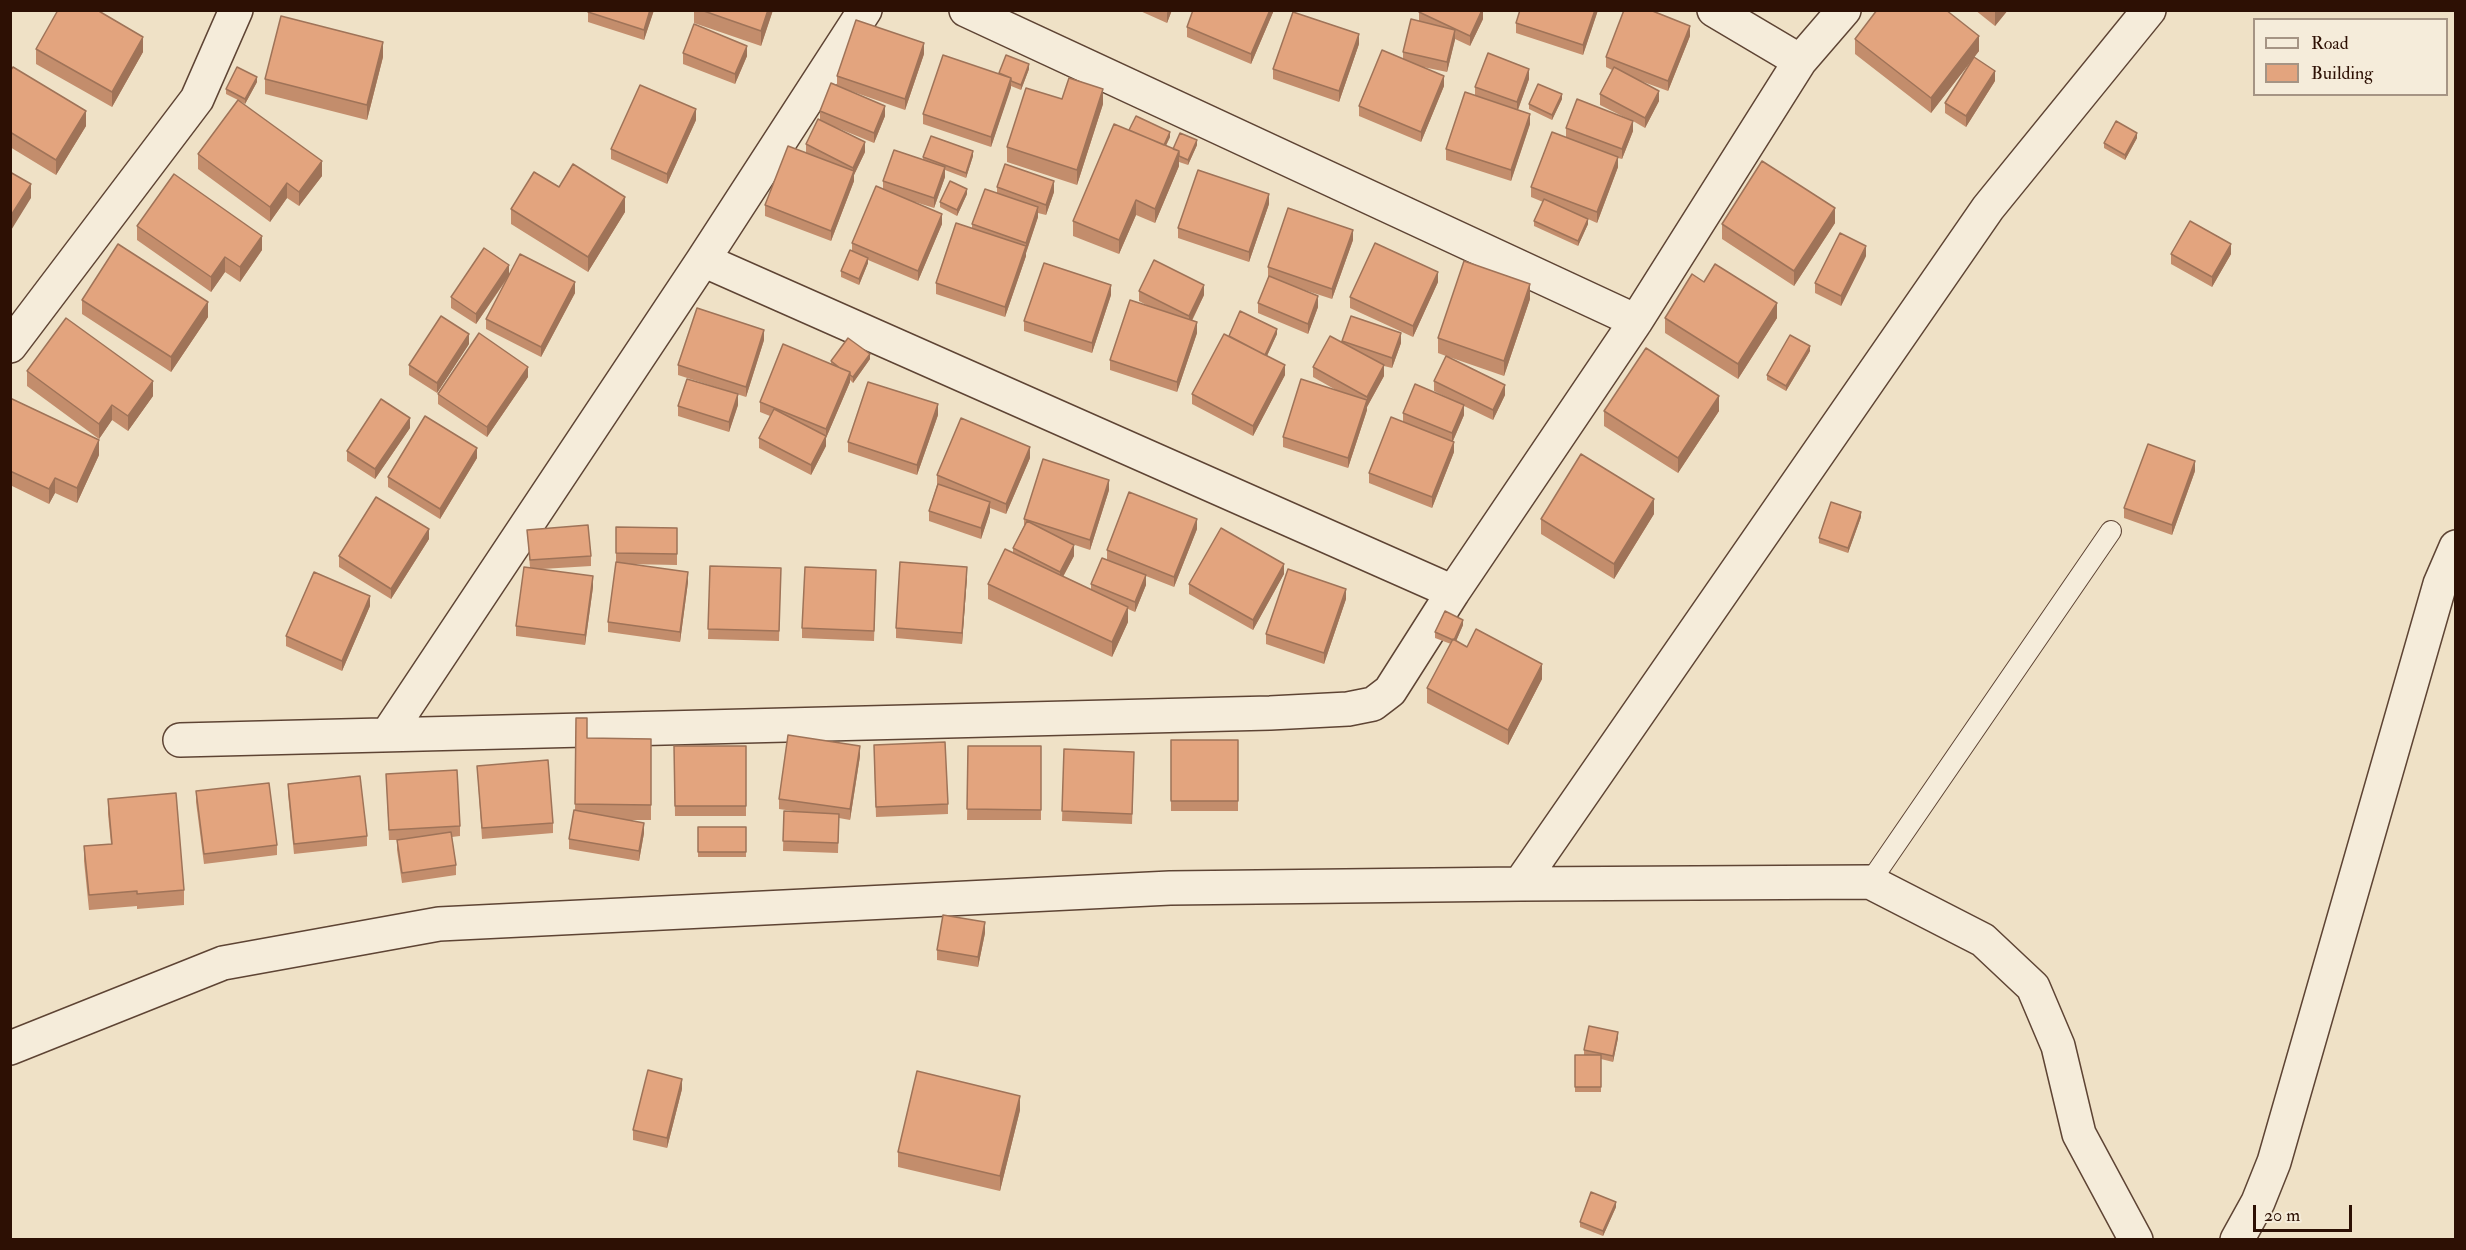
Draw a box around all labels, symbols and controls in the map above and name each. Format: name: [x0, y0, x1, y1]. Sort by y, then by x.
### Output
legend: [2253, 18, 2448, 96]
text: Road: [2311, 32, 2349, 55]
text: Building: [2311, 62, 2373, 85]
scale bar: [2256, 1193, 2355, 1231]
text: 20 m: [2264, 1204, 2300, 1227]

